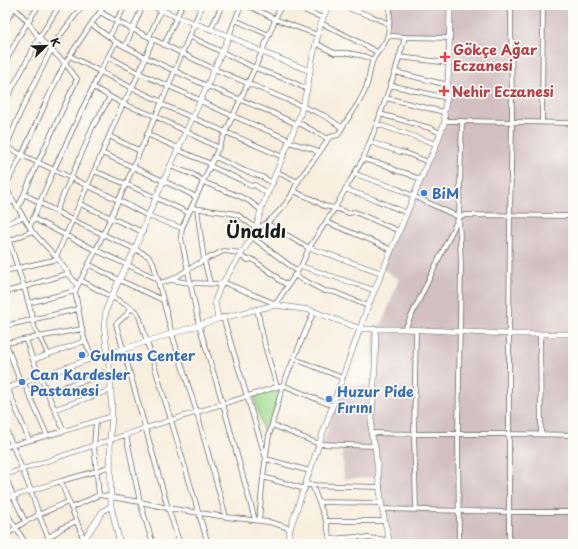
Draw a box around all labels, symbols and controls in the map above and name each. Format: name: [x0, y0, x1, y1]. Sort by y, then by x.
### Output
north arrow: [26, 26, 66, 66]
text: K: [46, 35, 65, 49]
place label: Gökçe Ağar Eczanesi: [453, 39, 538, 76]
marker: Gökçe Ağar Eczanesi: [440, 52, 450, 62]
place label: Nehir Eczanesi: [452, 81, 554, 102]
marker: Nehir Eczanesi: [439, 86, 449, 96]
place label: BiM: [432, 183, 459, 204]
marker: BiM: [419, 188, 429, 198]
district label: Ünaldı: [226, 217, 286, 244]
place label: Gulmus Center: [90, 345, 196, 366]
marker: Gulmus Center: [77, 350, 87, 360]
place label: Can Kardesler Pastanesi: [30, 364, 131, 401]
marker: Can Kardesler Pastanesi: [17, 377, 27, 387]
place label: Huzur Pide Fırını: [337, 381, 414, 418]
marker: Huzur Pide Fırını: [324, 394, 334, 404]

